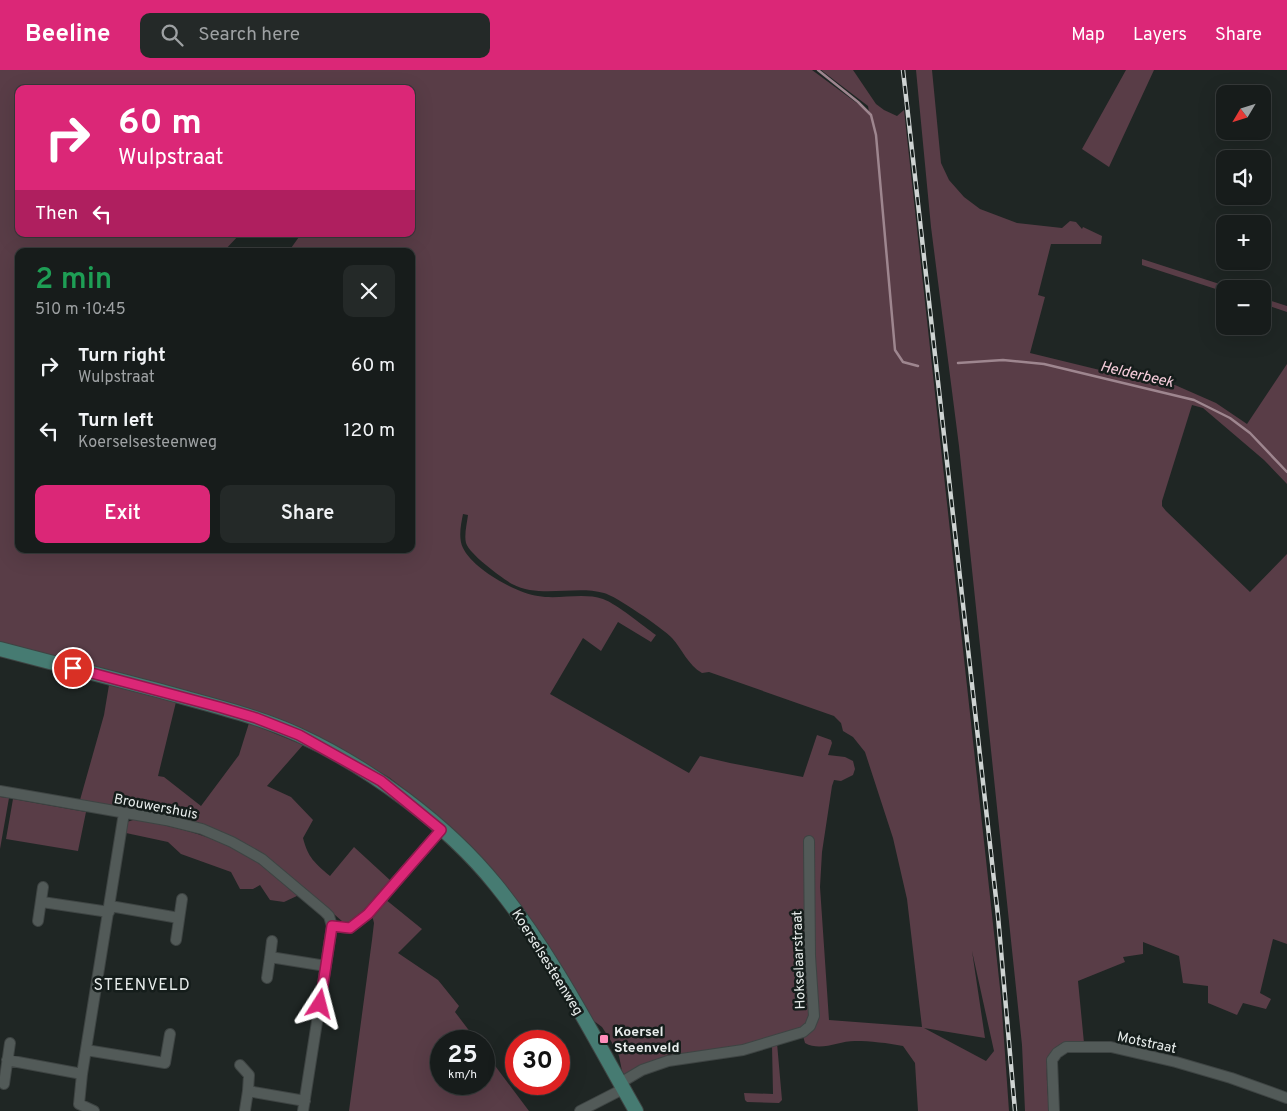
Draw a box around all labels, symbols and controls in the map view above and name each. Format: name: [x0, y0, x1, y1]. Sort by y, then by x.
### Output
search box: [140, 13, 490, 58]
text: Beeline: [25, 20, 110, 50]
icon: search: [158, 21, 186, 49]
text: Search here: [198, 23, 300, 47]
text: Map: [1071, 24, 1105, 47]
text: Layers: [1133, 24, 1187, 47]
text: Share: [1215, 24, 1262, 47]
north arrow: [1216, 85, 1271, 140]
map controls: [1216, 85, 1271, 335]
text: 60 m: [118, 102, 202, 146]
icon: right: [35, 105, 100, 170]
text: Wulpstraat: [118, 145, 224, 172]
button: sound: [1216, 150, 1271, 205]
icon: left: [88, 200, 116, 228]
text: Then: [35, 202, 78, 226]
button: +: [1216, 215, 1271, 270]
text: 2 min: [35, 262, 112, 299]
button: close: [343, 265, 395, 317]
button: −: [1216, 280, 1271, 335]
text: 510 m · 10:45: [35, 300, 126, 320]
text: Turn right: [78, 344, 166, 368]
icon: right: [35, 352, 63, 380]
text: 60 m: [351, 354, 395, 378]
water label: Helderbeek: [1098, 358, 1176, 393]
text: Wulpstraat: [78, 368, 155, 388]
text: Turn left: [78, 409, 154, 433]
icon: left: [35, 417, 63, 445]
text: 120 m: [344, 419, 395, 443]
text: Koerselsesteenweg: [78, 433, 217, 453]
button: Exit: [35, 485, 210, 543]
button: Share: [220, 485, 395, 543]
pin: [52, 647, 94, 689]
icon: arrive: [59, 654, 87, 682]
street label: Brouwershuis: [112, 791, 199, 824]
street label: Koerselsesteenweg: [507, 907, 586, 1019]
street label: Hokselaarstraat: [789, 910, 810, 1010]
district label: STEENVELD: [93, 976, 191, 996]
position arrow: [293, 977, 345, 1029]
place label: Koersel Steenveld: [614, 1024, 680, 1057]
street label: Motstraat: [1115, 1029, 1178, 1058]
speed limit sign: 30: [505, 1030, 570, 1095]
marker: Koersel Steenveld: [598, 1033, 610, 1045]
text: 25: [447, 1040, 478, 1072]
text: km/h: [448, 1067, 477, 1083]

